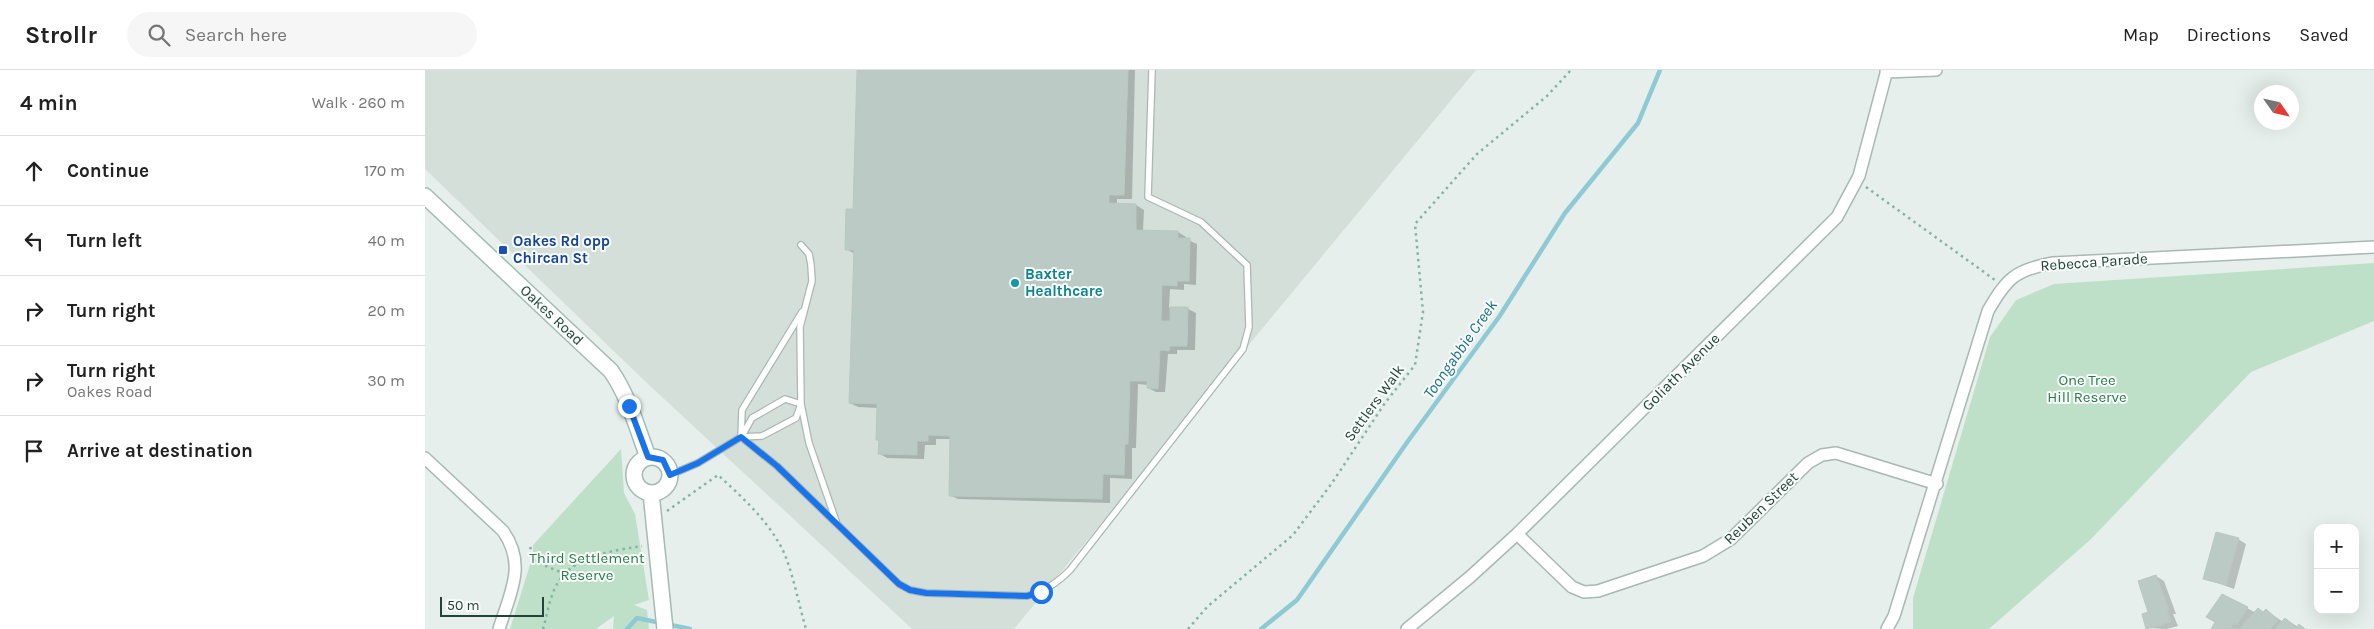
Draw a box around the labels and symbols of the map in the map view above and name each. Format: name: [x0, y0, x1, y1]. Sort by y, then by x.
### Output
north arrow: [2254, 85, 2299, 130]
place label: Oakes Rd opp Chircan St: [513, 232, 610, 267]
marker: Oakes Rd opp Chircan St: [497, 244, 509, 256]
street label: Rebecca Parade: [2040, 249, 2148, 275]
place label: Baxter Healthcare: [1025, 265, 1103, 300]
marker: Baxter Healthcare: [1009, 277, 1021, 289]
street label: Oakes Road: [517, 281, 587, 349]
water label: Toongabbie Creek: [1419, 295, 1502, 402]
street label: Goliath Avenue: [1638, 329, 1724, 415]
street label: Settlers Walk: [1340, 361, 1408, 445]
park label: One Tree Hill Reserve: [2047, 371, 2127, 406]
route end: [618, 395, 641, 418]
street label: Reuben Street: [1720, 468, 1802, 548]
park label: Third Settlement Reserve: [529, 549, 645, 584]
route start: [1030, 581, 1053, 604]
scale bar: [440, 594, 544, 617]

